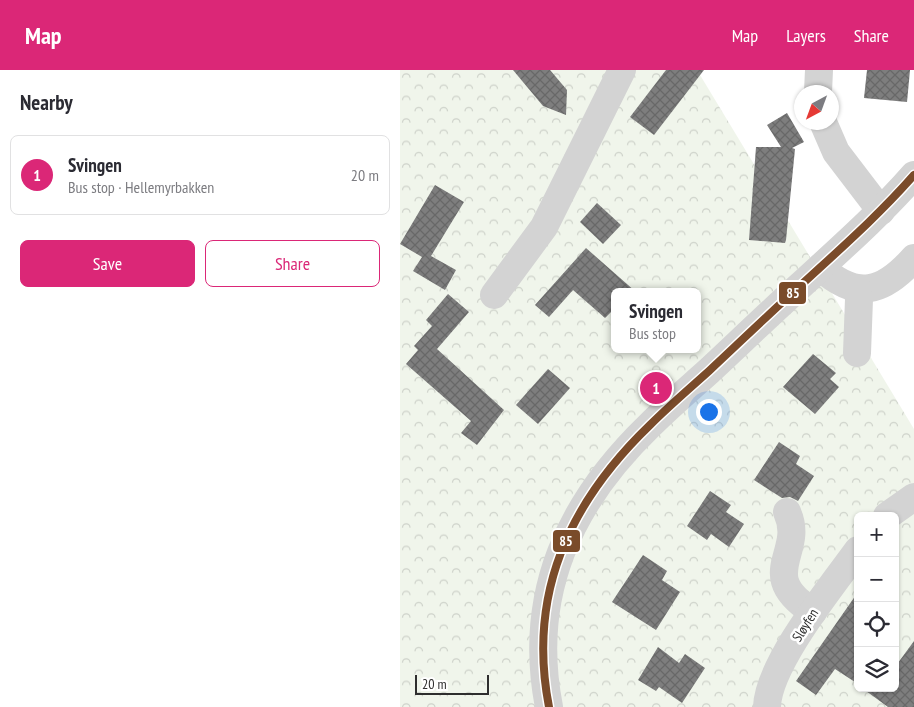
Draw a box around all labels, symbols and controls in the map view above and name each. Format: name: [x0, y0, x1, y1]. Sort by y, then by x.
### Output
text: Map: [25, 20, 62, 51]
text: Map: [732, 24, 758, 47]
text: Layers: [786, 24, 826, 47]
text: Share: [854, 24, 889, 47]
north arrow: [794, 85, 839, 130]
text: Nearby: [20, 89, 73, 116]
text: Svingen: [68, 153, 122, 177]
text: 1: [33, 165, 41, 185]
text: 20 m: [351, 165, 379, 185]
text: Bus stop · Hellemyrbakken: [68, 177, 214, 197]
button: Save: [20, 240, 195, 287]
button: Share: [205, 240, 380, 287]
line badge: 85: [778, 281, 807, 305]
text: 85: [786, 284, 800, 302]
popup: [611, 288, 701, 353]
text: Svingen: [629, 299, 683, 323]
text: Bus stop: [629, 323, 676, 343]
pin: 1: [640, 369, 672, 407]
your location: [696, 399, 722, 425]
map controls: [854, 512, 899, 692]
button: +: [854, 512, 899, 557]
line badge: 85: [552, 529, 581, 553]
text: 85: [559, 532, 573, 550]
button: −: [854, 557, 899, 602]
button: locate: [854, 602, 899, 647]
street label: Sløyfen: [788, 605, 822, 645]
button: layers: [854, 647, 899, 692]
scale bar: [415, 672, 489, 695]
text: 20 m: [422, 675, 447, 693]

